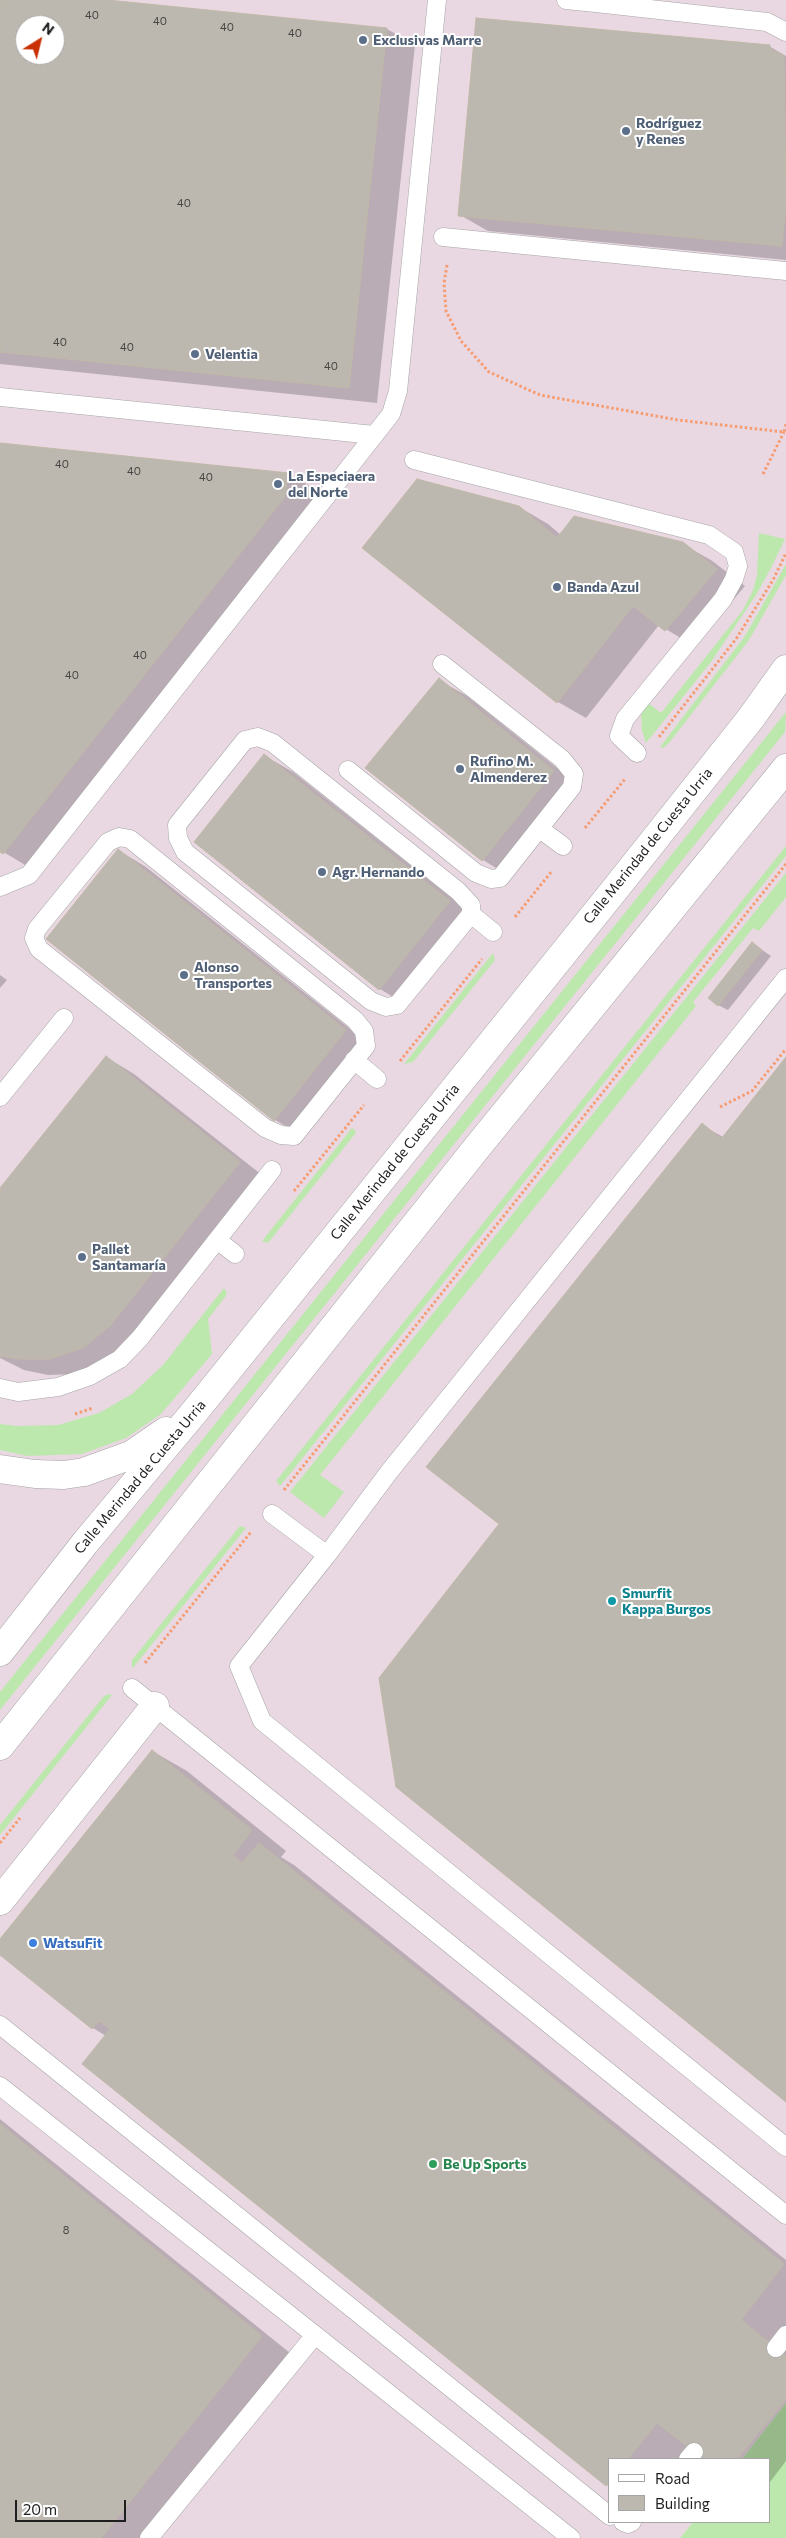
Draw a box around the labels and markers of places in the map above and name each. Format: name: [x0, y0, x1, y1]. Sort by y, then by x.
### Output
place label: Exclusivas Marre: [373, 32, 481, 48]
marker: Exclusivas Marre: [357, 34, 369, 46]
place label: Rodríguez y Renes: [636, 115, 702, 148]
marker: Rodríguez y Renes: [620, 125, 632, 137]
place label: Velentia: [205, 346, 258, 362]
marker: Velentia: [189, 348, 201, 360]
place label: La Especiaera del Norte: [288, 468, 375, 501]
marker: La Especiaera del Norte: [272, 478, 284, 490]
place label: Banda Azul: [567, 579, 639, 595]
marker: Banda Azul: [551, 581, 563, 593]
place label: Rufino M. Almenderez: [470, 753, 547, 786]
marker: Rufino M. Almenderez: [454, 763, 466, 775]
place label: Agr. Hernando: [332, 864, 425, 880]
marker: Agr. Hernando: [316, 866, 328, 878]
place label: Alonso Transportes: [194, 959, 272, 992]
marker: Alonso Transportes: [178, 969, 190, 981]
place label: Pallet Santamaría: [92, 1241, 166, 1274]
marker: Pallet Santamaría: [76, 1251, 88, 1263]
place label: Smurfit Kappa Burgos: [622, 1585, 711, 1618]
marker: Smurfit Kappa Burgos: [606, 1595, 618, 1607]
place label: WatsuFit: [43, 1935, 103, 1951]
marker: WatsuFit: [27, 1937, 39, 1949]
place label: Be Up Sports: [443, 2156, 527, 2172]
marker: Be Up Sports: [427, 2158, 439, 2170]

